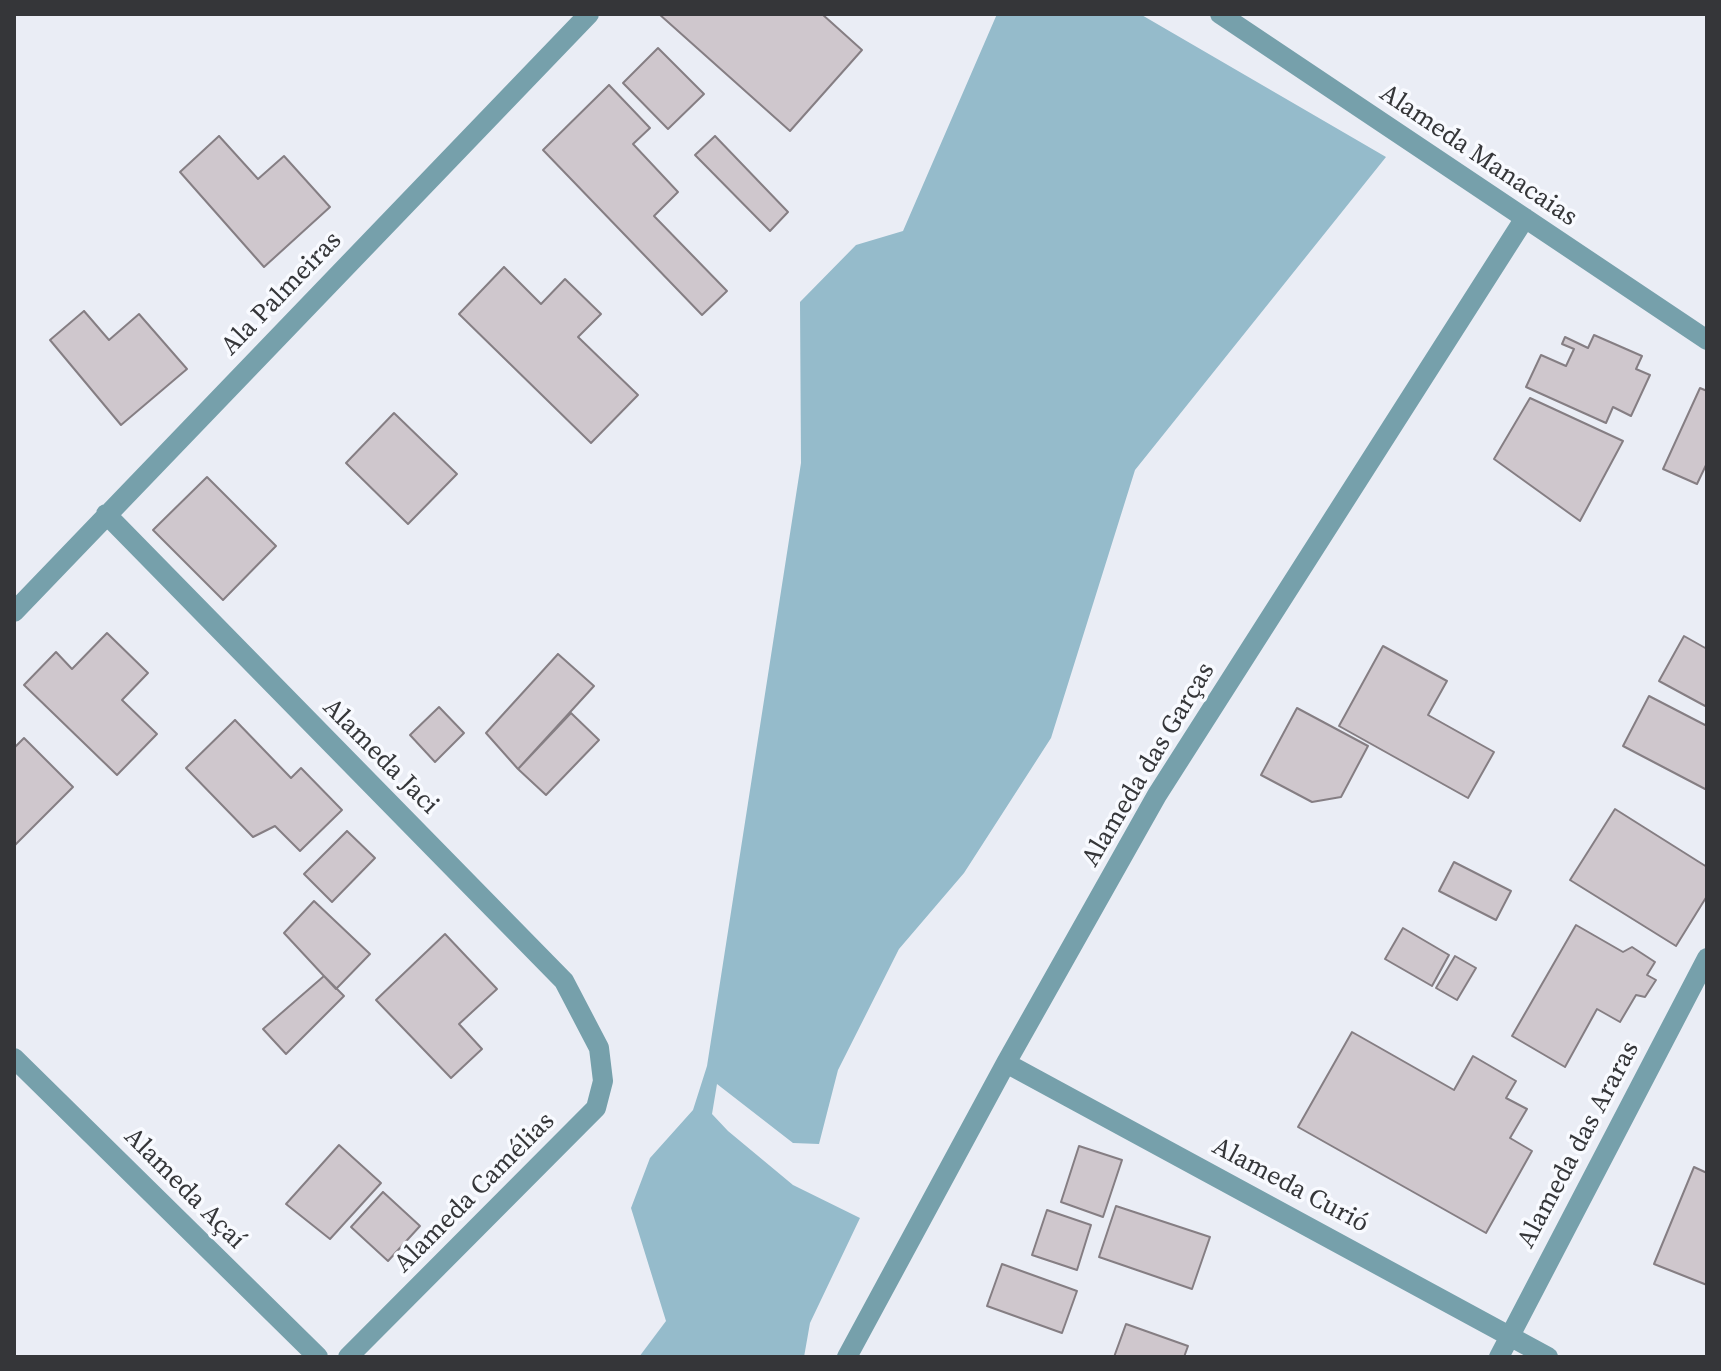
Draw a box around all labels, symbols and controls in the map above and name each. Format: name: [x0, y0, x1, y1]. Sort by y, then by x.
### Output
street label: Alameda Manacaias: [1373, 78, 1583, 234]
street label: Ala Palmeiras: [215, 226, 349, 362]
street label: Alameda das Garças: [1076, 657, 1222, 873]
street label: Alameda Jaci: [316, 693, 444, 821]
street label: Alameda das Araras: [1511, 1036, 1647, 1254]
street label: Alameda Camélias: [388, 1106, 562, 1280]
street label: Alameda Açaí: [117, 1122, 251, 1256]
street label: Alameda Curió: [1206, 1132, 1374, 1240]

